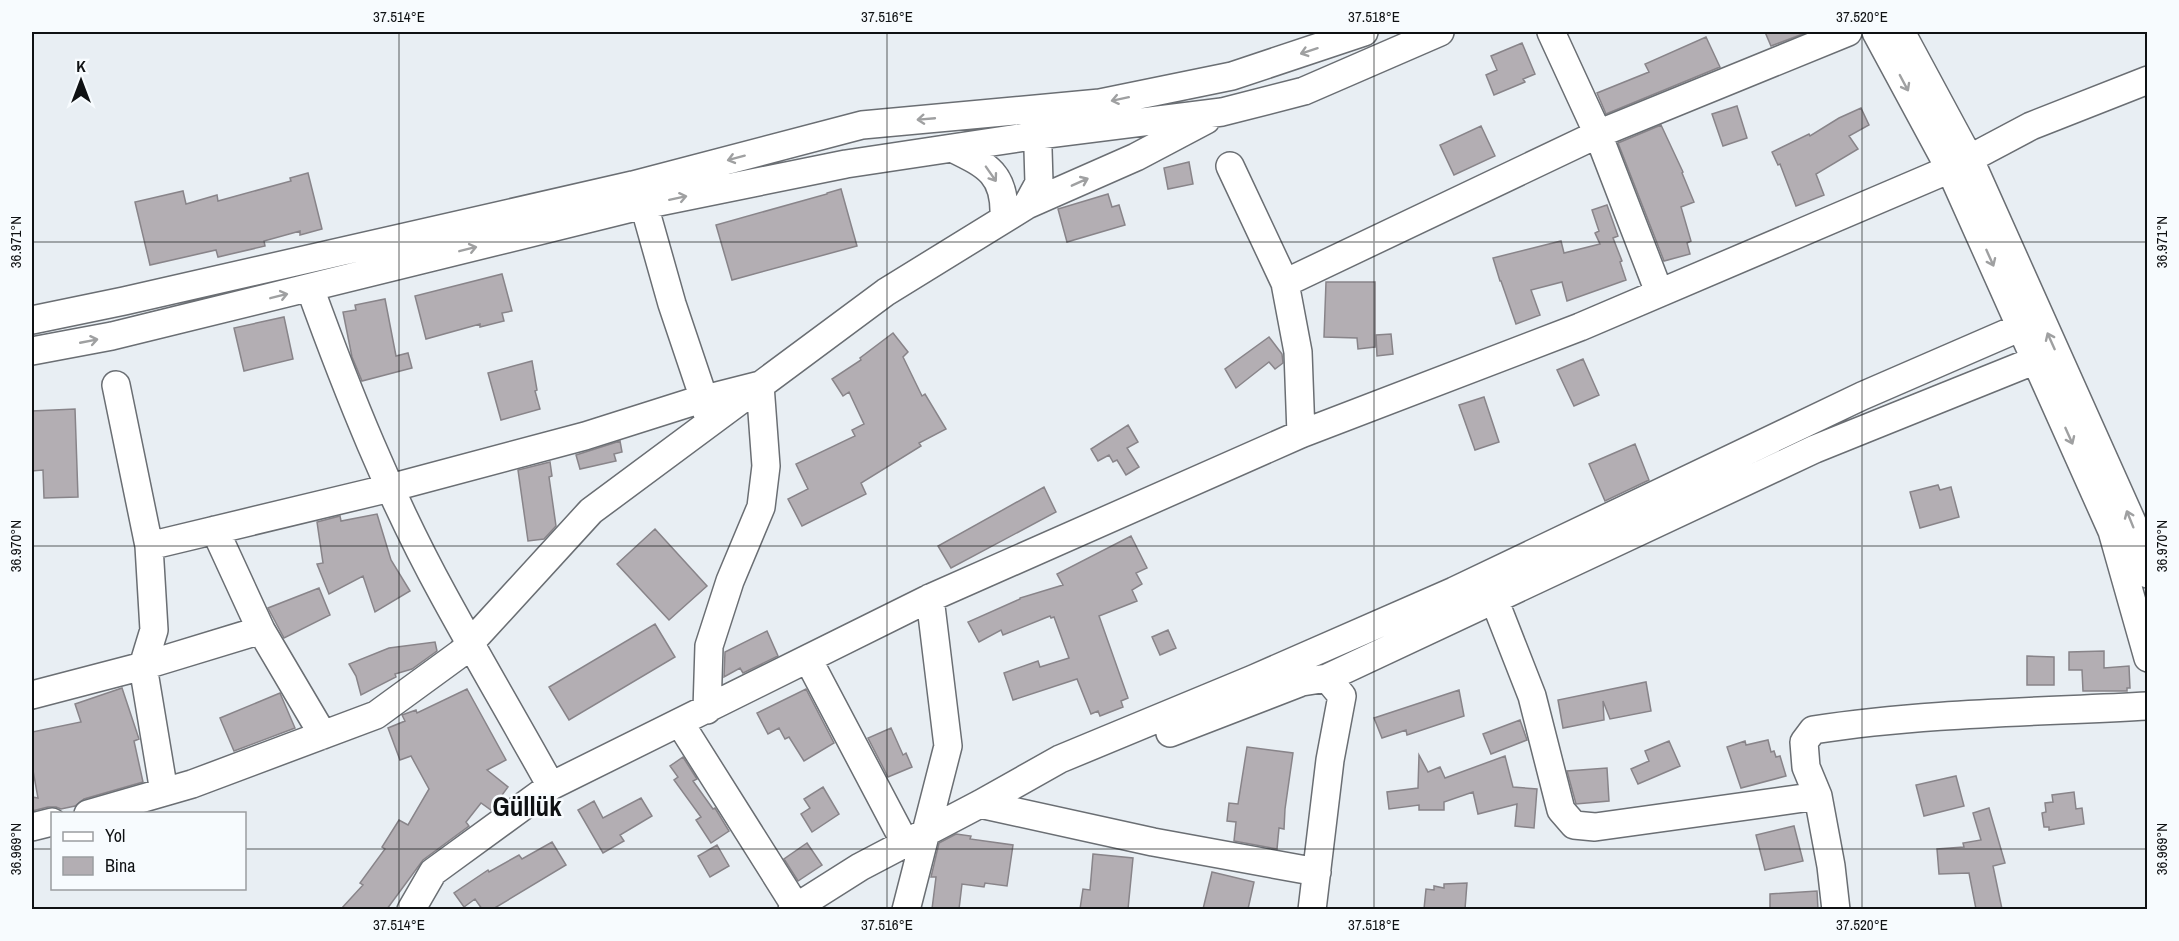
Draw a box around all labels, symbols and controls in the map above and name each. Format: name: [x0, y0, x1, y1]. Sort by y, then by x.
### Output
text: 37.514°E: [373, 6, 425, 27]
text: 37.516°E: [861, 6, 913, 27]
text: 37.518°E: [1348, 6, 1400, 27]
text: 37.520°E: [1836, 6, 1888, 27]
one-way arrow: [1300, 46, 1319, 57]
north arrow: [51, 51, 111, 111]
text: K: [76, 55, 86, 77]
one-way arrow: [1898, 74, 1910, 91]
one-way arrow: [1111, 94, 1130, 105]
one-way arrow: [917, 114, 937, 125]
one-way arrow: [727, 152, 746, 164]
one-way arrow: [985, 165, 997, 181]
one-way arrow: [1071, 175, 1089, 187]
one-way arrow: [668, 192, 687, 204]
text: 36.971°N: [5, 216, 26, 268]
text: 36.971°N: [2151, 216, 2172, 268]
one-way arrow: [458, 242, 477, 254]
one-way arrow: [1985, 248, 1996, 266]
one-way arrow: [269, 289, 288, 301]
one-way arrow: [2045, 332, 2056, 350]
one-way arrow: [79, 335, 98, 346]
one-way arrow: [2064, 426, 2076, 444]
one-way arrow: [2124, 510, 2135, 528]
text: 36.970°N: [5, 520, 26, 572]
text: 36.970°N: [2151, 520, 2172, 572]
district label: Güllük: [493, 788, 562, 824]
legend: [51, 812, 246, 890]
text: 36.969°N: [5, 823, 26, 875]
text: Yol: [105, 823, 125, 848]
text: 36.969°N: [2151, 823, 2172, 875]
text: Bina: [105, 853, 135, 878]
text: 37.514°E: [373, 914, 425, 935]
text: 37.516°E: [861, 914, 913, 935]
text: 37.518°E: [1348, 914, 1400, 935]
text: 37.520°E: [1836, 914, 1888, 935]

